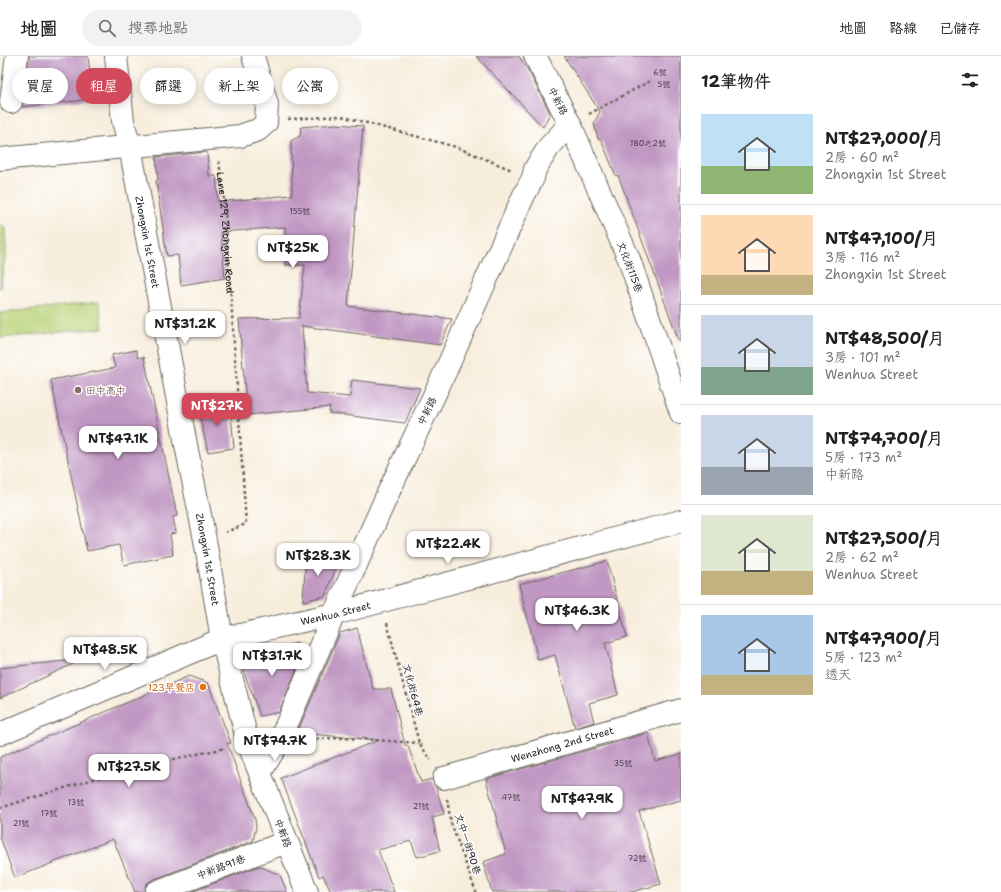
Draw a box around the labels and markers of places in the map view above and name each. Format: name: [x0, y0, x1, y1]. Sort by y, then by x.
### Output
pin: NT$25K: [260, 235, 326, 269]
pin: NT$31.2K: [144, 311, 226, 345]
place label: 田中高中: [86, 384, 126, 397]
marker: 田中高中: [73, 385, 83, 395]
pin: NT$27K: [184, 393, 250, 427]
pin: NT$47.1K: [77, 426, 159, 460]
pin: NT$22.4K: [407, 531, 489, 565]
pin: NT$28.3K: [277, 543, 359, 577]
pin: NT$46.3K: [536, 598, 618, 632]
pin: NT$48.5K: [64, 637, 146, 671]
pin: NT$31.7K: [231, 643, 313, 677]
place label: 123早餐店: [148, 681, 195, 694]
marker: 123早餐店: [198, 682, 208, 692]
pin: NT$74.7K: [234, 728, 316, 762]
pin: NT$27.5K: [88, 754, 170, 788]
pin: NT$47.9K: [541, 786, 623, 820]

